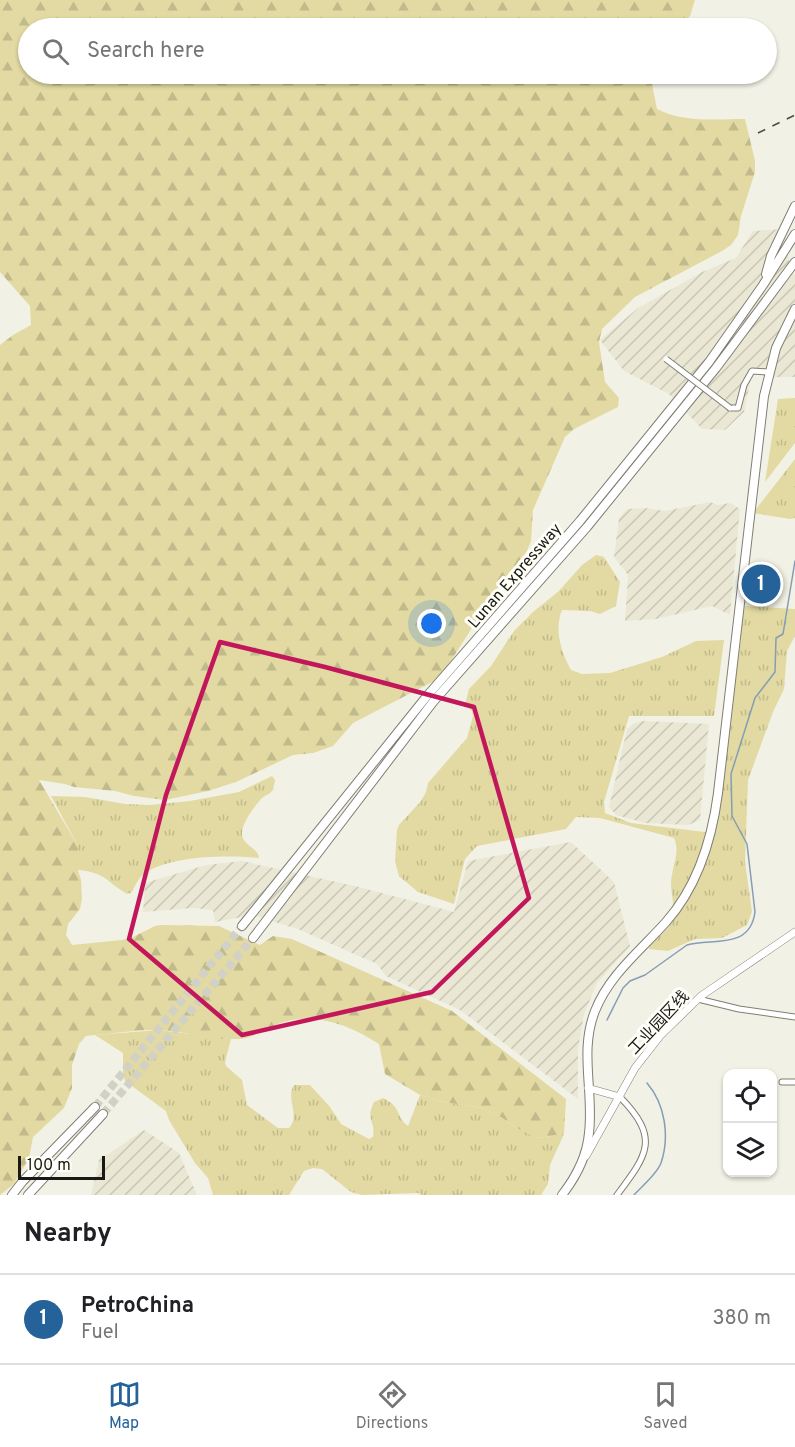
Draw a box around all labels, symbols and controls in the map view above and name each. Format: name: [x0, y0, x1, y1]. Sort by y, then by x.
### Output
search box: [18, 18, 777, 84]
icon: search: [39, 35, 72, 68]
text: Search here: [87, 38, 205, 65]
street label: Lunan Expressway: [464, 520, 567, 633]
pin: 1: [742, 562, 780, 606]
your location: [417, 609, 446, 638]
street label: 工业园区线: [625, 987, 694, 1059]
map controls: [723, 1069, 777, 1177]
button: locate: [723, 1069, 777, 1123]
button: layers: [723, 1123, 777, 1177]
scale bar: [18, 1153, 105, 1180]
text: 100 m: [27, 1156, 71, 1176]
text: Nearby: [24, 1218, 112, 1251]
text: PetroChina: [81, 1293, 194, 1320]
text: 1: [40, 1306, 48, 1332]
text: 380 m: [712, 1306, 771, 1332]
text: Fuel: [81, 1320, 119, 1346]
tab: Map: [108, 1378, 141, 1434]
tab: Directions: [356, 1378, 428, 1434]
tab: Saved: [643, 1378, 687, 1434]

